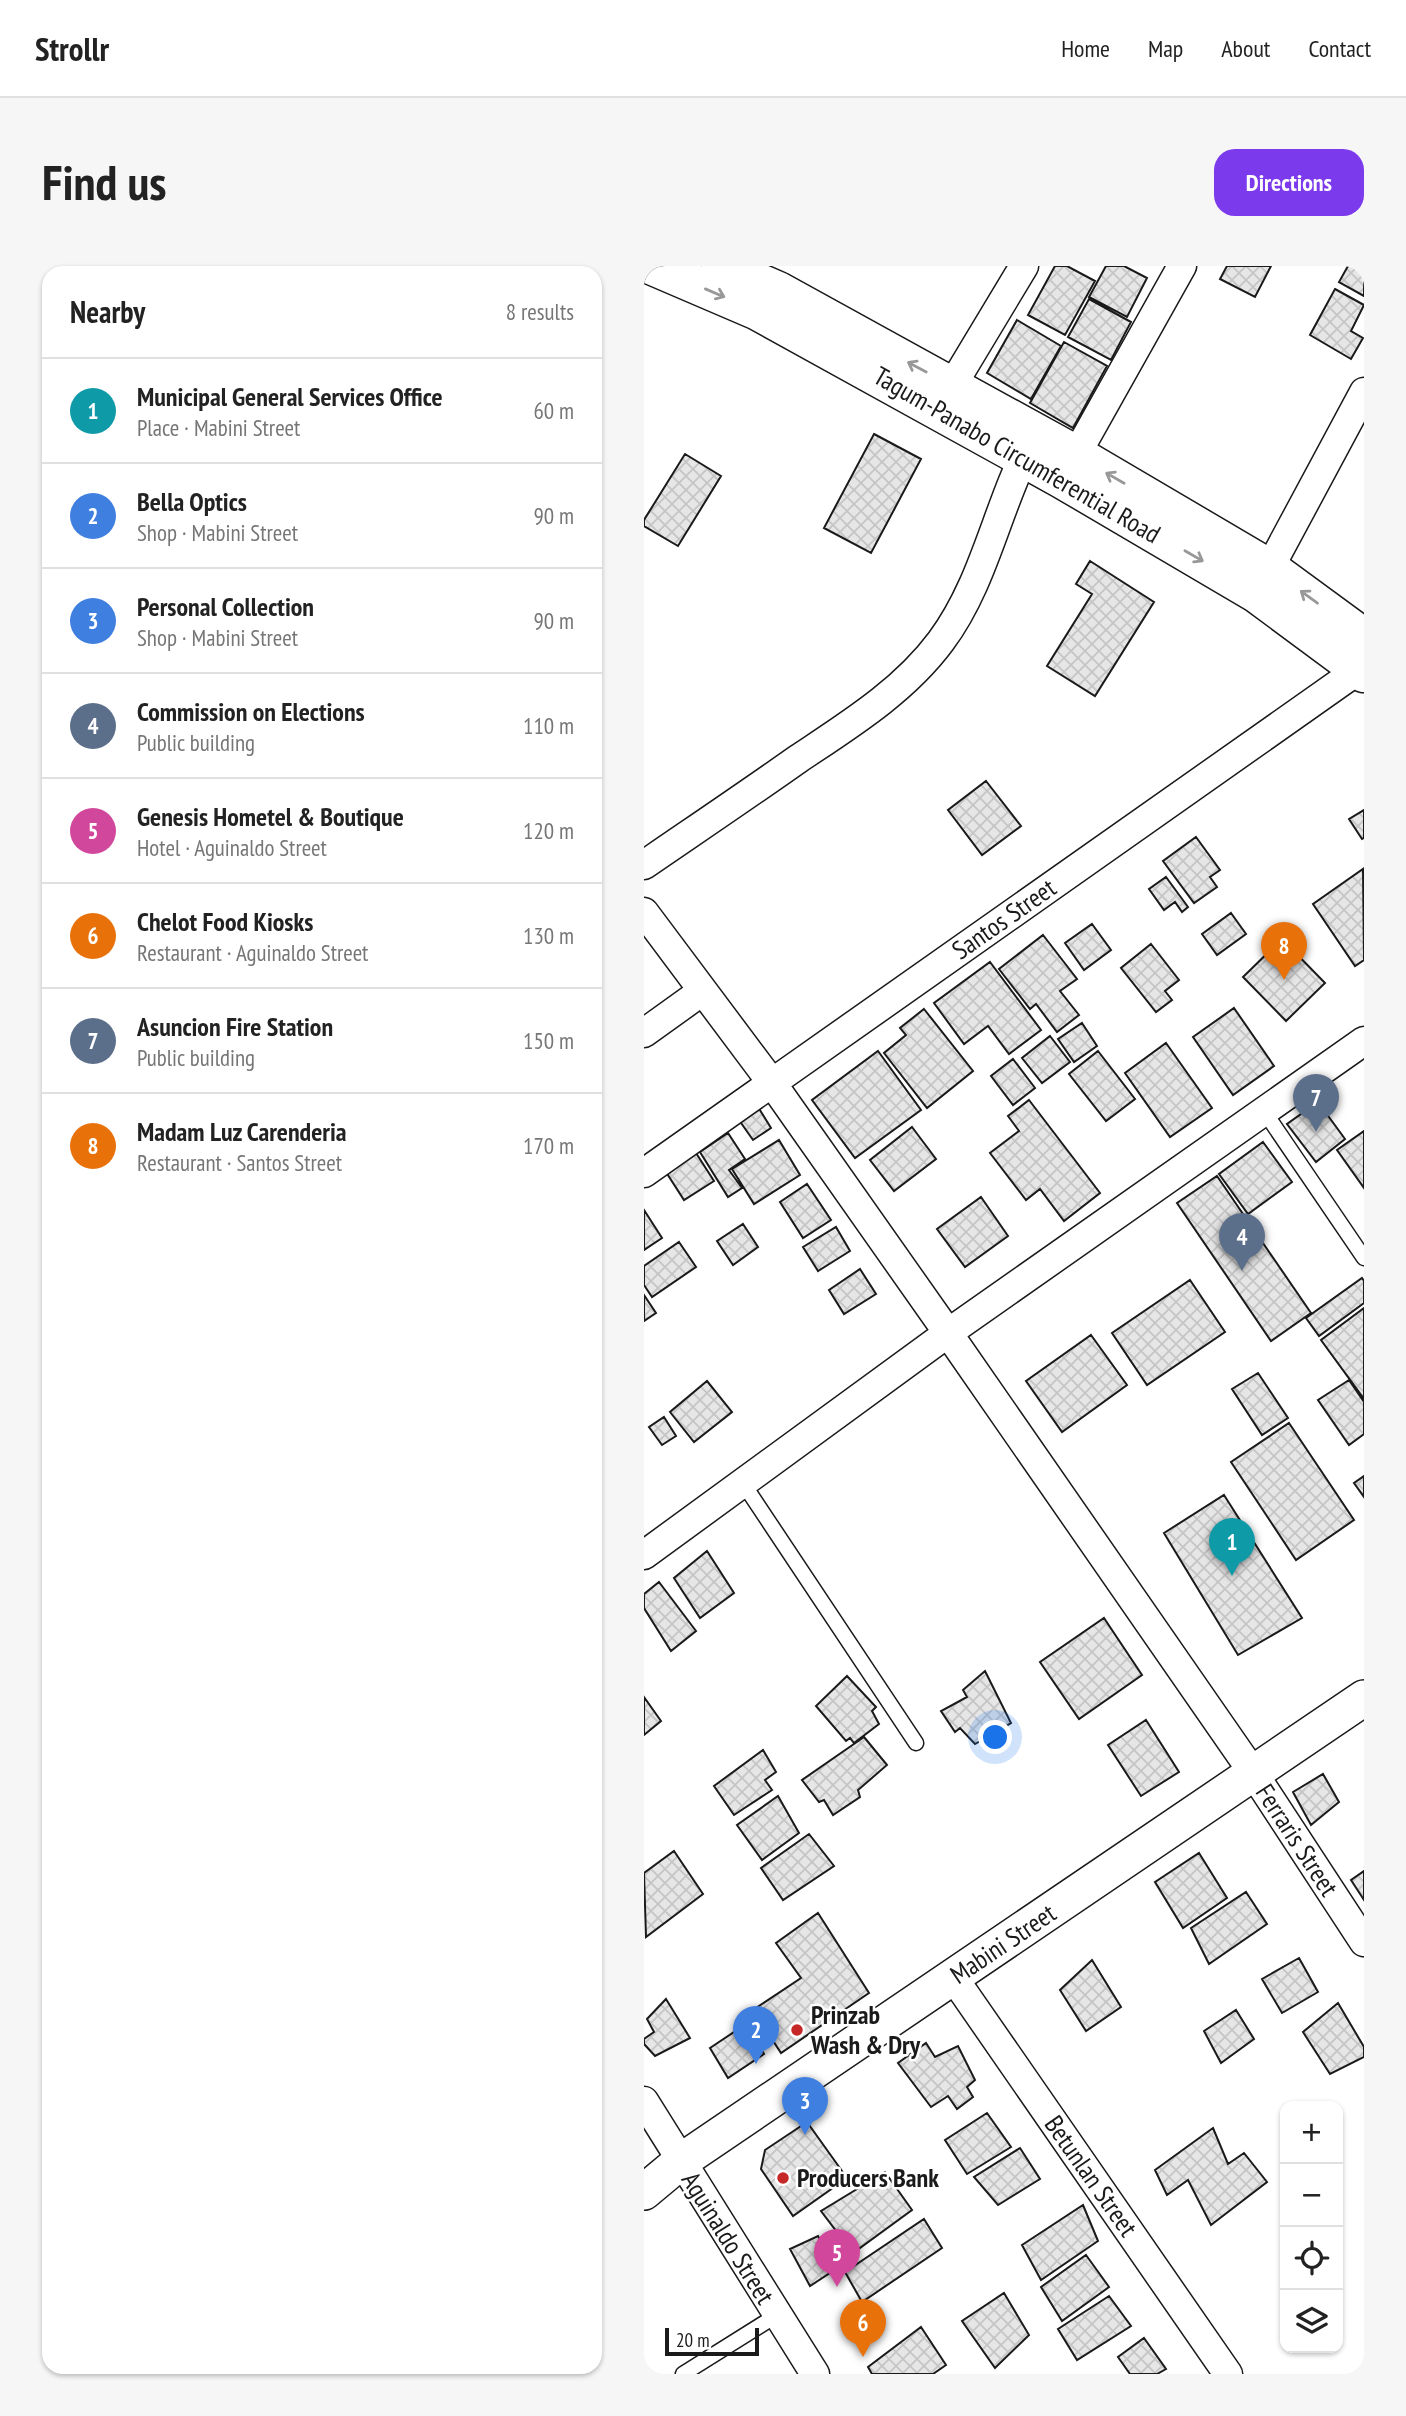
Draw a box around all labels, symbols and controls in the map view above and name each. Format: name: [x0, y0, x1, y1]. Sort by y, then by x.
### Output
text: Strollr: [35, 27, 109, 70]
text: Home: [1061, 33, 1110, 64]
text: Map: [1148, 33, 1183, 64]
text: About: [1221, 33, 1270, 64]
text: Contact: [1308, 33, 1371, 64]
button: Directions: [1214, 149, 1364, 216]
text: Find us: [42, 150, 166, 214]
one-way arrow: [704, 287, 726, 300]
text: Nearby: [70, 292, 145, 331]
text: 8 results: [506, 297, 574, 326]
street label: Tagum-Panabo Circumferential Road: [868, 359, 1167, 550]
one-way arrow: [907, 360, 928, 373]
text: Municipal General Services Office: [137, 380, 443, 413]
text: 1: [88, 396, 99, 425]
text: 60 m: [533, 396, 574, 425]
text: Place · Mabini Street: [137, 413, 300, 442]
one-way arrow: [1106, 471, 1126, 485]
text: Bella Optics: [137, 485, 247, 518]
text: 2: [88, 501, 99, 530]
text: 90 m: [533, 501, 574, 530]
text: Shop · Mabini Street: [137, 518, 298, 547]
one-way arrow: [1183, 549, 1203, 563]
text: Personal Collection: [137, 590, 314, 623]
one-way arrow: [1300, 590, 1319, 605]
text: 3: [88, 606, 99, 635]
text: 90 m: [533, 606, 574, 635]
text: Shop · Mabini Street: [137, 623, 298, 652]
text: Commission on Elections: [137, 695, 365, 728]
text: 4: [88, 711, 99, 740]
text: 110 m: [523, 711, 574, 740]
text: Public building: [137, 728, 255, 757]
text: Genesis Hometel & Boutique: [137, 800, 404, 833]
text: 5: [88, 816, 99, 845]
text: 120 m: [523, 816, 574, 845]
text: Hotel · Aguinaldo Street: [137, 833, 327, 862]
street label: Santos Street: [945, 871, 1062, 966]
text: Chelot Food Kiosks: [137, 905, 313, 938]
text: 6: [88, 921, 99, 950]
text: 130 m: [523, 921, 574, 950]
pin: 8: [1261, 922, 1307, 980]
text: Restaurant · Aguinaldo Street: [137, 938, 368, 967]
text: Asuncion Fire Station: [137, 1010, 333, 1043]
text: 7: [88, 1026, 99, 1055]
text: 150 m: [523, 1026, 574, 1055]
text: Public building: [137, 1043, 255, 1072]
pin: 7: [1293, 1074, 1339, 1132]
text: Madam Luz Carenderia: [137, 1115, 347, 1148]
text: 8: [88, 1131, 99, 1160]
text: 170 m: [523, 1131, 574, 1160]
text: Restaurant · Santos Street: [137, 1148, 342, 1177]
pin: 4: [1219, 1213, 1265, 1271]
pin: 1: [1209, 1518, 1255, 1576]
your location: [978, 1720, 1012, 1754]
street label: Ferraris Street: [1249, 1777, 1346, 1902]
street label: Mabini Street: [944, 1896, 1062, 1991]
place label: Prinzab Wash & Dry: [810, 1998, 921, 2061]
pin: 2: [733, 2006, 779, 2064]
marker: Prinzab Wash & Dry: [789, 2022, 805, 2038]
pin: 3: [782, 2077, 828, 2135]
map controls: [1280, 2101, 1343, 2353]
button: +: [1280, 2101, 1343, 2164]
street label: Betunlan Street: [1038, 2109, 1145, 2243]
place label: Producers Bank: [797, 2161, 939, 2194]
button: −: [1280, 2164, 1343, 2227]
street label: Aguinaldo Street: [675, 2165, 782, 2310]
marker: Producers Bank: [775, 2170, 791, 2186]
button: locate: [1280, 2227, 1343, 2290]
pin: 5: [814, 2229, 860, 2287]
button: layers: [1280, 2290, 1343, 2353]
pin: 6: [840, 2299, 886, 2357]
scale bar: [665, 2325, 760, 2357]
text: 20 m: [676, 2328, 710, 2352]

